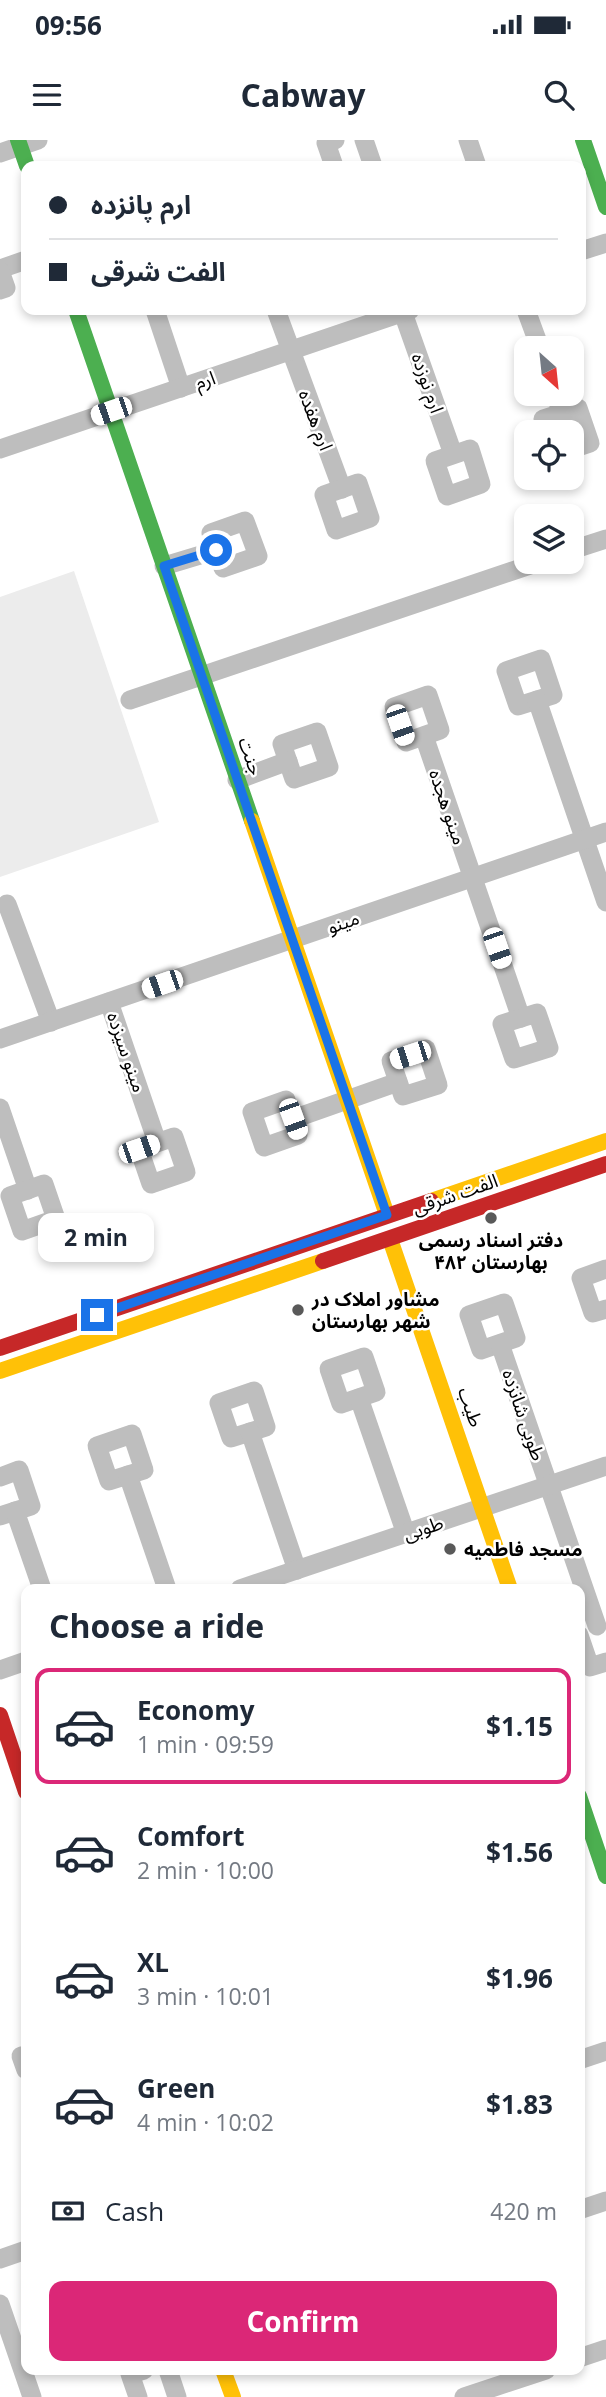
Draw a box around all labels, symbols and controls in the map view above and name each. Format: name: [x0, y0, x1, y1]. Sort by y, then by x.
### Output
text: 09:56: [35, 7, 102, 43]
text: Cabway: [241, 73, 365, 116]
icon: menu: [28, 76, 66, 114]
icon: search: [540, 76, 578, 114]
text: ارم پانزده: [91, 186, 191, 222]
text: الفت شرقی: [91, 253, 226, 289]
north arrow: [514, 336, 584, 406]
map controls: [514, 336, 584, 574]
street label: ارم نوزده: [404, 349, 450, 417]
street label: ارم: [191, 364, 219, 397]
street label: ارم هفده: [291, 386, 339, 455]
car: [88, 394, 135, 428]
button: locate: [514, 420, 584, 490]
button: layers: [514, 504, 584, 574]
route start: [200, 534, 232, 566]
car: [384, 702, 417, 748]
street label: جنت: [232, 734, 270, 778]
street label: مینو هجده: [423, 766, 473, 848]
street label: مینو: [323, 904, 363, 940]
car: [481, 925, 514, 971]
car: [139, 967, 186, 1001]
street label: مینو سیزده: [101, 1008, 153, 1096]
car: [387, 1039, 434, 1071]
car: [276, 1096, 311, 1142]
car: [116, 1132, 163, 1166]
street label: الفت شرقی: [409, 1167, 501, 1221]
marker: دفتر اسناد رسمی ۴۸۲ بهارستان: [483, 1210, 499, 1226]
callout: 2 min: [39, 1214, 155, 1262]
text: 2 min: [64, 1221, 128, 1253]
place label: دفتر اسناد رسمی ۴۸۲ بهارستان: [419, 1227, 563, 1275]
place label: مشاور املاک در شهر بهارستان: [311, 1286, 440, 1334]
route end: [81, 1299, 113, 1331]
marker: مشاور املاک در شهر بهارستان: [290, 1302, 306, 1318]
street label: طوبی شانزده: [496, 1366, 552, 1464]
street label: طیب: [452, 1384, 490, 1431]
street label: طوبی: [399, 1509, 447, 1547]
place label: مسجد فاطمیه: [464, 1536, 582, 1562]
marker: مسجد فاطمیه: [442, 1541, 458, 1557]
text: Choose a ride: [49, 1604, 264, 1647]
text: Economy: [137, 1692, 255, 1728]
icon: car: [53, 1695, 116, 1758]
text: $1.15: [486, 1708, 553, 1744]
text: 1 min · 09:59: [137, 1728, 274, 1760]
text: Comfort: [137, 1818, 244, 1854]
icon: car: [53, 1821, 116, 1884]
text: $1.56: [486, 1834, 553, 1870]
text: 2 min · 10:00: [137, 1854, 274, 1886]
text: XL: [137, 1944, 169, 1980]
icon: car: [53, 1947, 116, 2010]
text: $1.96: [486, 1960, 553, 1996]
text: 3 min · 10:01: [137, 1980, 274, 2012]
text: Green: [137, 2070, 215, 2106]
icon: car: [53, 2073, 116, 2136]
text: $1.83: [486, 2086, 553, 2122]
text: 4 min · 10:02: [137, 2106, 274, 2138]
icon: cash: [49, 2192, 87, 2230]
text: Cash: [105, 2193, 164, 2229]
text: 420 m: [490, 2195, 557, 2227]
button: Confirm: [49, 2281, 557, 2361]

